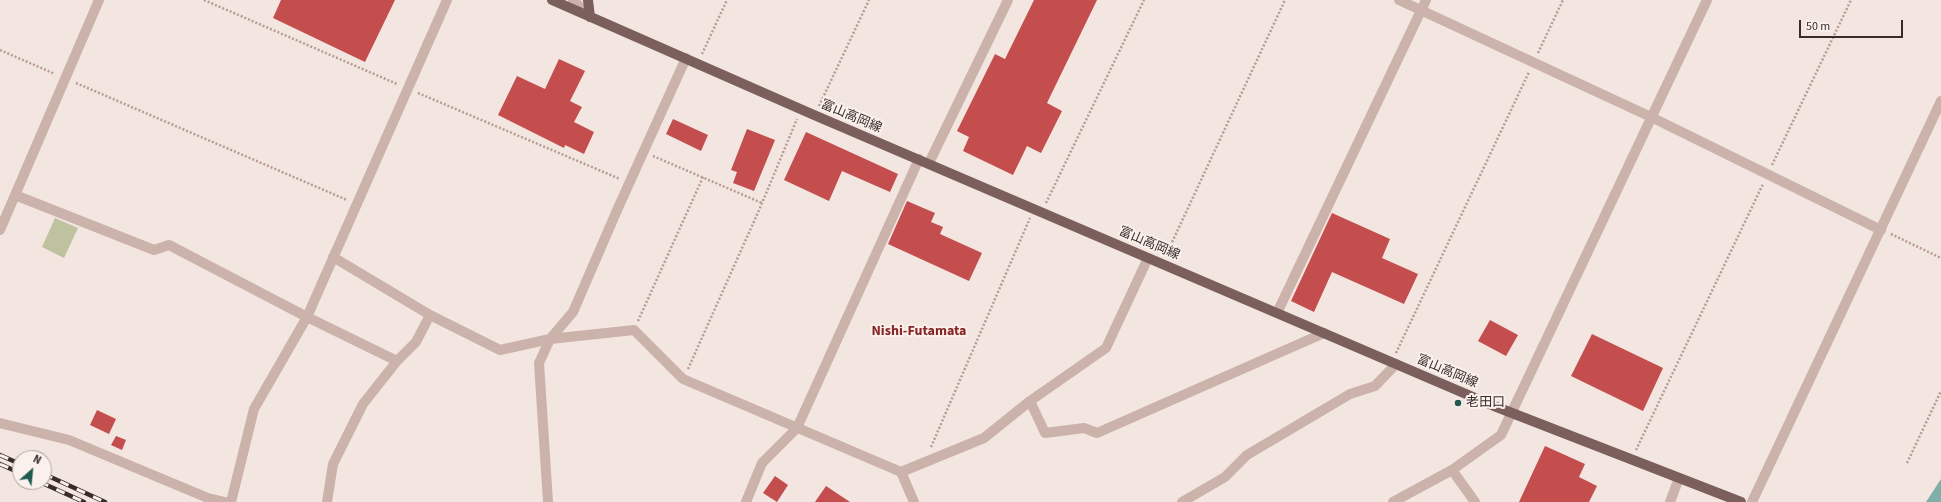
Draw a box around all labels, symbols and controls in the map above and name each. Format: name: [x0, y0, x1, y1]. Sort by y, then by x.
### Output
scale bar: [1801, 12, 1905, 38]
text: 50 m: [1806, 18, 1830, 35]
street label: 富山高岡線: [818, 97, 884, 137]
street label: 富山高岡線: [1116, 224, 1182, 264]
district label: Nishi-Futamata: [872, 324, 966, 340]
street label: 富山高岡線: [1414, 352, 1480, 392]
place label: 老田口: [1466, 395, 1505, 411]
marker: 老田口: [1453, 398, 1463, 408]
north arrow: [12, 450, 52, 490]
text: N: [31, 451, 44, 468]

